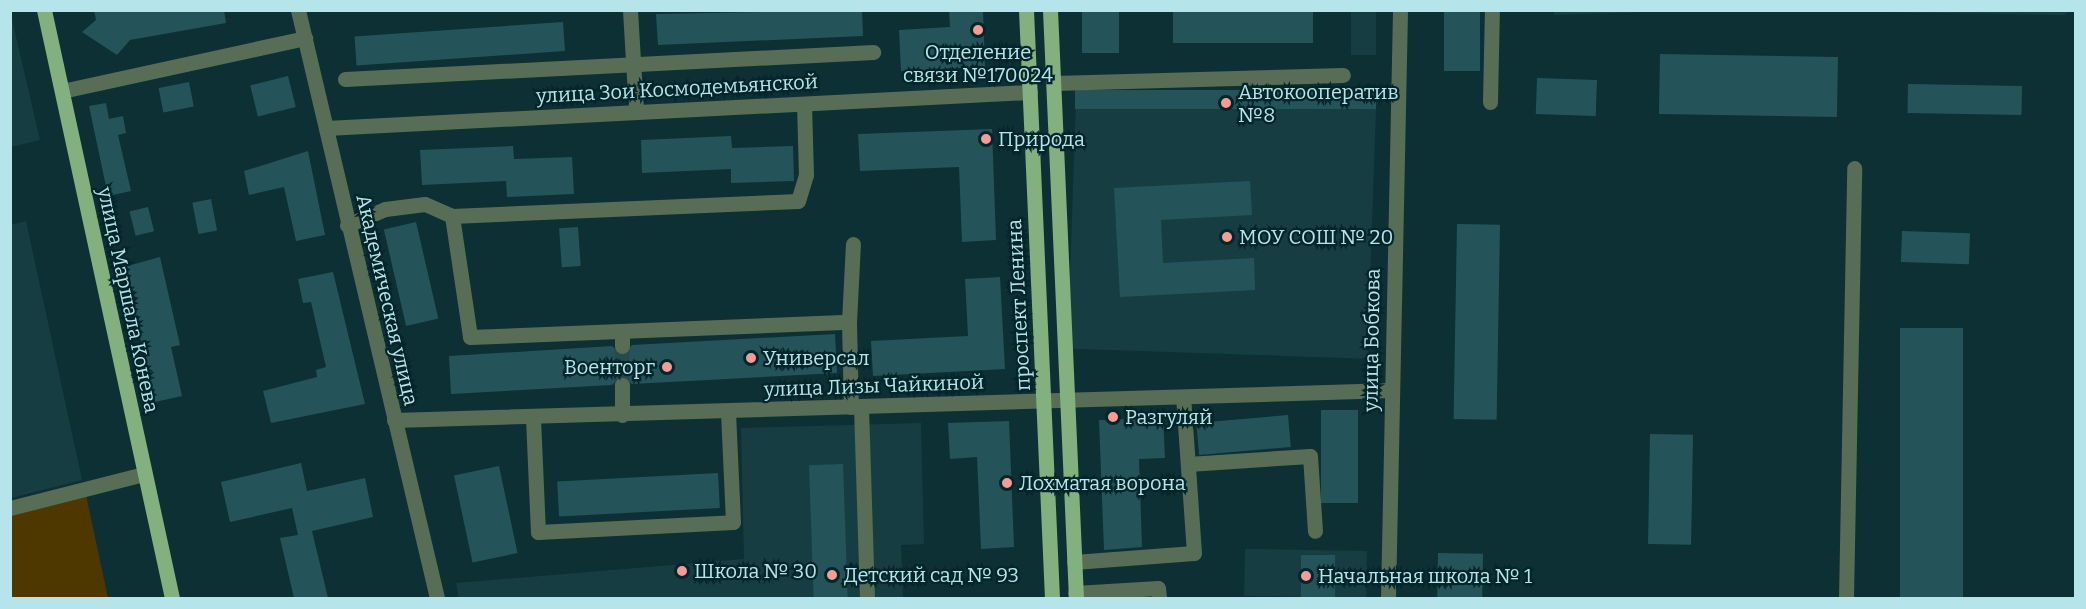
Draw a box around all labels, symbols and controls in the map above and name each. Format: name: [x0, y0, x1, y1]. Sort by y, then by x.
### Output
marker: Отделение связи №170024: [971, 23, 985, 37]
place label: Отделение связи №170024: [903, 40, 1053, 87]
street label: улица Зои Космодемьянской: [536, 70, 818, 108]
place label: Автокооператив №8: [1238, 80, 1398, 127]
marker: Автокооператив №8: [1219, 96, 1233, 110]
place label: Природа: [998, 127, 1085, 151]
marker: Природа: [979, 132, 993, 146]
street label: улица Маршала Конева: [92, 185, 164, 415]
street label: Академическая улица: [351, 192, 423, 408]
street label: проспект Ленина: [1003, 219, 1035, 391]
place label: МОУ СОШ № 20: [1239, 225, 1393, 249]
marker: МОУ СОШ № 20: [1220, 230, 1234, 244]
street label: улица Бобкова: [1359, 268, 1385, 412]
place label: Универсал: [763, 346, 869, 370]
marker: Универсал: [744, 351, 758, 365]
place label: Военторг: [564, 355, 655, 379]
marker: Военторг: [660, 360, 674, 374]
street label: улица Лизы Чайкиной: [764, 370, 984, 402]
place label: Разгуляй: [1125, 405, 1212, 429]
marker: Разгуляй: [1106, 410, 1120, 424]
place label: Лохматая ворона: [1019, 471, 1186, 495]
marker: Лохматая ворона: [1000, 476, 1014, 490]
place label: Школа № 30: [694, 559, 817, 583]
place label: Детский сад № 93: [844, 563, 1019, 587]
marker: Школа № 30: [675, 564, 689, 578]
place label: Начальная школа № 1: [1318, 564, 1532, 588]
marker: Детский сад № 93: [825, 568, 839, 582]
marker: Начальная школа № 1: [1299, 569, 1313, 583]

